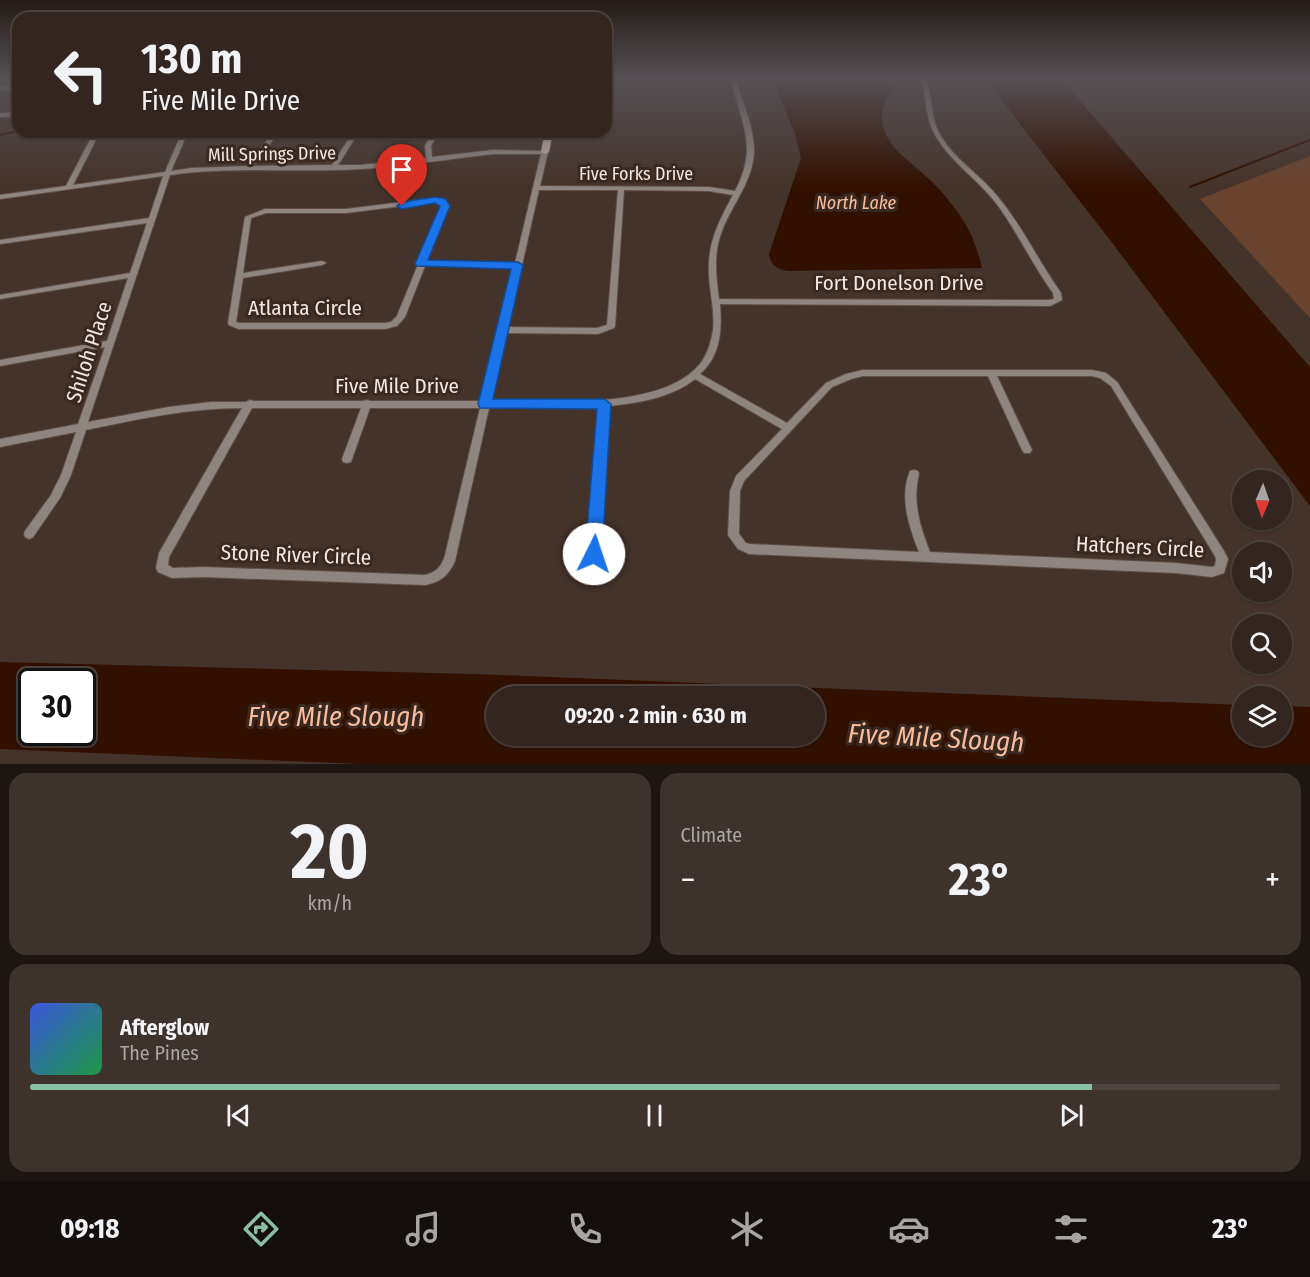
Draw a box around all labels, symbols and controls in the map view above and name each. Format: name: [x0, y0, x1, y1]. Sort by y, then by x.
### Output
text: 130 m: [141, 34, 242, 84]
icon: left: [42, 36, 120, 114]
text: Five Mile Drive: [141, 85, 300, 117]
street label: Mill Springs Drive: [208, 142, 336, 166]
pin: [376, 144, 427, 206]
icon: arrive: [385, 153, 418, 186]
street label: Five Forks Drive: [579, 163, 693, 185]
water label: North Lake: [816, 192, 897, 214]
street label: Fort Donelson Drive: [814, 270, 984, 296]
street label: Atlanta Circle: [248, 295, 362, 321]
street label: Shiloh Place: [60, 298, 118, 406]
street label: Five Mile Drive: [335, 373, 459, 399]
north arrow: [1232, 470, 1292, 530]
map controls: [1232, 470, 1292, 746]
position arrow: [562, 522, 626, 586]
street label: Hatchers Circle: [1075, 531, 1205, 563]
street label: Stone River Circle: [220, 539, 372, 571]
button: sound: [1232, 542, 1292, 602]
button: search: [1232, 614, 1292, 674]
speed limit sign: 30: [18, 668, 96, 746]
button: layers: [1232, 686, 1292, 746]
water label: Five Mile Slough: [248, 701, 424, 733]
text: 09:20 · 2 min · 630 m: [564, 702, 747, 729]
water label: Five Mile Slough: [847, 717, 1025, 759]
text: 20: [290, 805, 369, 899]
text: Climate: [681, 823, 742, 847]
text: 23°: [949, 853, 1012, 907]
text: −: [681, 860, 695, 900]
text: +: [1265, 860, 1280, 900]
text: km/h: [307, 891, 352, 915]
text: Afterglow: [120, 1014, 209, 1041]
text: The Pines: [120, 1041, 199, 1065]
icon: previous: [222, 1099, 255, 1132]
icon: pause: [638, 1099, 671, 1132]
icon: next: [1055, 1099, 1088, 1132]
icon: directions: [240, 1208, 282, 1250]
icon: music: [402, 1208, 444, 1250]
icon: phone: [564, 1208, 606, 1250]
icon: climate: [726, 1208, 768, 1250]
icon: car: [888, 1208, 930, 1250]
icon: filters: [1050, 1208, 1092, 1250]
text: 09:18: [60, 1213, 119, 1245]
text: 23°: [1212, 1213, 1250, 1245]

